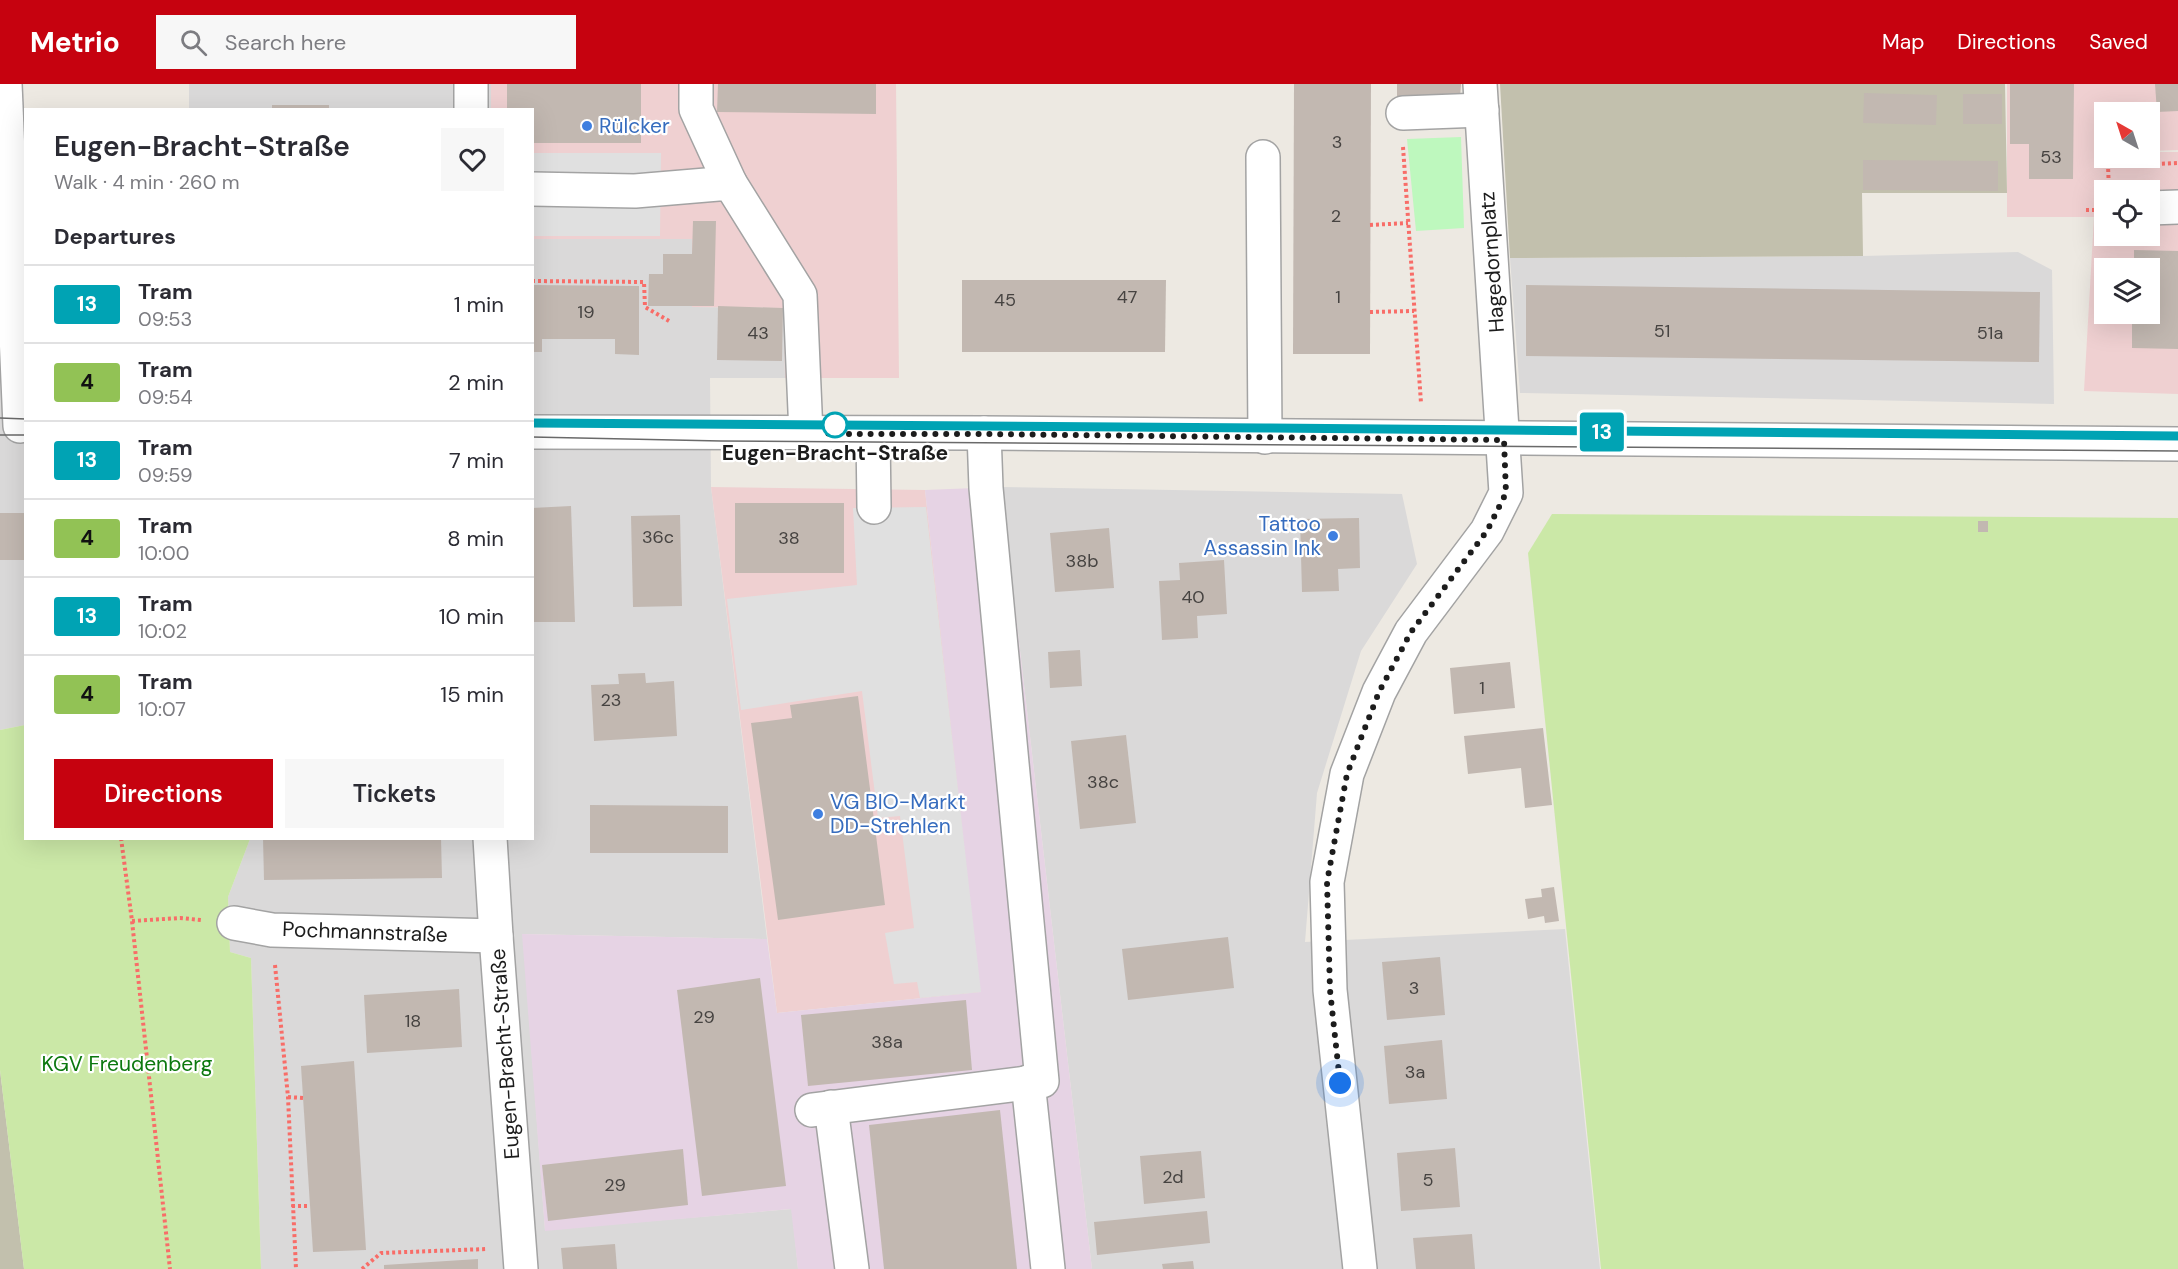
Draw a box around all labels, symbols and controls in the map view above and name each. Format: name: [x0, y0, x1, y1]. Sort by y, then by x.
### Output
search box: [156, 15, 576, 69]
text: Metrio: [30, 24, 120, 61]
icon: search: [177, 26, 210, 59]
text: Search here: [225, 28, 346, 57]
text: Map: [1882, 28, 1924, 56]
text: Directions: [1957, 28, 2056, 56]
text: Saved: [2089, 28, 2148, 56]
north arrow: [2094, 102, 2160, 168]
map controls: [2094, 102, 2160, 324]
place label: Rülcker: [599, 112, 670, 140]
marker: Rülcker: [580, 119, 594, 133]
text: Eugen-Bracht-Straße: [54, 128, 350, 165]
button: heart: [441, 128, 504, 191]
house number: 3: [1332, 130, 1342, 154]
house number: 53: [2040, 145, 2062, 169]
text: Walk · 4 min · 260 m: [54, 169, 239, 195]
button: locate: [2094, 180, 2160, 246]
street label: Hagedornplatz: [1473, 191, 1511, 333]
house number: 2: [1331, 204, 1341, 228]
text: Departures: [54, 222, 176, 251]
button: layers: [2094, 258, 2160, 324]
text: Tram: [138, 277, 193, 306]
house number: 47: [1117, 285, 1137, 309]
house number: 1: [1335, 285, 1341, 309]
house number: 45: [994, 288, 1016, 312]
text: 13: [77, 290, 97, 318]
text: 1 min: [454, 290, 504, 319]
house number: 19: [578, 300, 594, 324]
text: 09:53: [138, 306, 192, 332]
house number: 51: [1654, 319, 1670, 343]
house number: 43: [747, 321, 769, 345]
house number: 51a: [1977, 321, 2003, 345]
text: Tram: [138, 355, 193, 384]
text: 4: [80, 368, 94, 396]
text: 2 min: [448, 368, 504, 397]
text: 09:54: [138, 384, 193, 410]
marker: Eugen-Bracht-Straße: [822, 412, 848, 438]
line badge: 13: [1575, 412, 1629, 452]
text: 13: [1592, 418, 1612, 446]
text: Tram: [138, 433, 193, 462]
place label: Eugen-Bracht-Straße: [722, 439, 948, 467]
text: 13: [77, 446, 97, 474]
text: 7 min: [449, 446, 504, 475]
text: 09:59: [138, 462, 192, 488]
place label: Tattoo Assassin Ink: [1203, 510, 1321, 562]
text: Tram: [138, 511, 193, 540]
text: 4: [80, 524, 94, 552]
text: 8 min: [447, 524, 504, 553]
house number: 36c: [642, 525, 674, 549]
house number: 38: [778, 526, 800, 550]
marker: Tattoo Assassin Ink: [1326, 529, 1340, 543]
text: 10:00: [138, 540, 189, 566]
house number: 38b: [1066, 549, 1098, 573]
house number: 40: [1181, 585, 1205, 609]
text: Tram: [138, 589, 193, 618]
text: 13: [77, 602, 97, 630]
text: 10 min: [439, 602, 504, 631]
text: 10:02: [138, 618, 187, 644]
text: Tram: [138, 667, 193, 696]
house number: 1: [1479, 676, 1485, 700]
text: 4: [80, 680, 94, 708]
text: 15 min: [440, 680, 504, 709]
house number: 23: [600, 688, 622, 712]
text: 10:07: [138, 696, 186, 722]
button: Directions: [54, 759, 273, 828]
button: Tickets: [285, 759, 504, 828]
house number: 38c: [1087, 770, 1119, 794]
place label: VG BIO-Markt DD-Strehlen: [830, 788, 966, 840]
marker: VG BIO-Markt DD-Strehlen: [811, 807, 825, 821]
street label: Pochmannstraße: [282, 915, 448, 949]
street label: Eugen-Bracht-Straße: [484, 948, 526, 1160]
house number: 3: [1409, 976, 1419, 1000]
house number: 29: [693, 1005, 715, 1029]
house number: 18: [405, 1009, 421, 1033]
house number: 38a: [871, 1030, 903, 1054]
park label: KGV Freudenberg: [42, 1050, 213, 1078]
house number: 3a: [1405, 1060, 1425, 1084]
your location: [1325, 1068, 1355, 1098]
house number: 2d: [1162, 1165, 1184, 1189]
house number: 5: [1423, 1168, 1433, 1192]
house number: 29: [604, 1173, 626, 1197]

